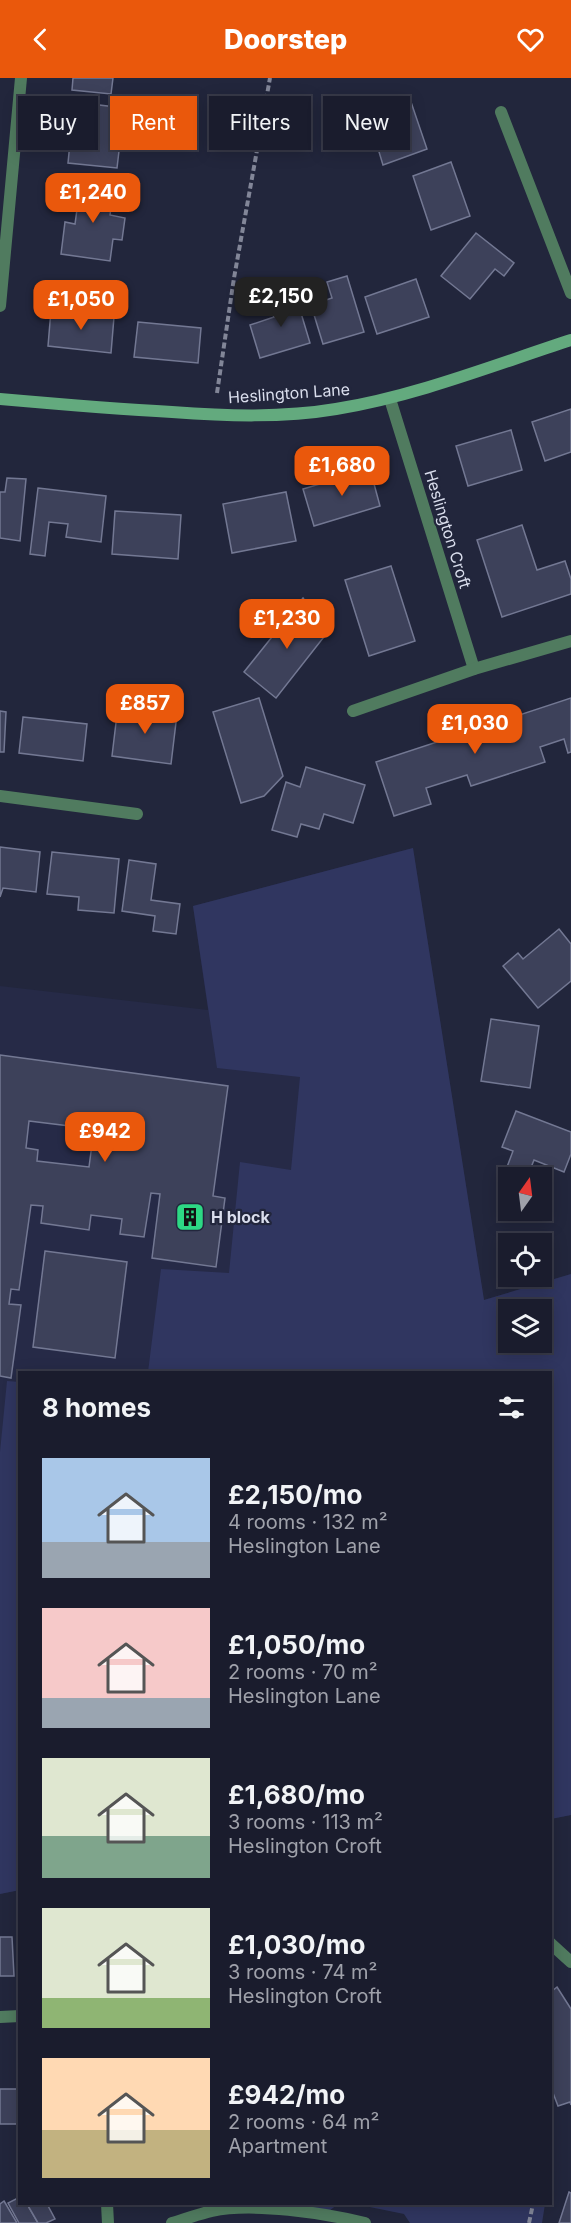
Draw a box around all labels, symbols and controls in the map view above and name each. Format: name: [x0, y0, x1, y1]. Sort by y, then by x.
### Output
icon: back: [24, 23, 57, 56]
text: Doorstep: [224, 23, 347, 56]
icon: heart: [514, 23, 547, 56]
chip: Buy: [18, 96, 98, 150]
chip: Rent: [110, 96, 197, 150]
chip: Filters: [209, 96, 311, 150]
chip: New: [323, 96, 410, 150]
pin: £1,240: [44, 173, 142, 224]
text: £1,240: [59, 180, 127, 204]
pin: £2,150: [232, 277, 330, 328]
pin: £1,050: [32, 280, 130, 331]
text: £2,150: [248, 284, 314, 308]
text: £1,050: [47, 287, 115, 311]
street label: Heslington Lane: [227, 379, 351, 407]
pin: £1,680: [293, 446, 391, 497]
text: £1,680: [309, 453, 375, 477]
street label: Heslington Croft: [420, 467, 476, 591]
pin: £1,230: [238, 599, 336, 650]
text: £1,230: [253, 606, 321, 630]
pin: £857: [109, 684, 181, 735]
text: £857: [120, 691, 170, 715]
pin: £1,030: [426, 704, 524, 755]
text: £1,030: [441, 711, 509, 735]
pin: £942: [69, 1112, 141, 1163]
text: £942: [79, 1119, 131, 1143]
north arrow: [498, 1167, 552, 1221]
map controls: [498, 1167, 552, 1353]
building icon: H block: [174, 1201, 206, 1233]
place label: H block: [211, 1207, 270, 1227]
button: locate: [498, 1233, 552, 1287]
button: layers: [498, 1299, 552, 1353]
icon: filters: [495, 1391, 528, 1424]
text: 8 homes: [42, 1392, 151, 1423]
text: £2,150/mo: [228, 1479, 362, 1510]
icon: home: [90, 1482, 162, 1554]
text: 4 rooms · 132 m²: [228, 1510, 387, 1534]
text: Heslington Lane: [228, 1534, 381, 1558]
text: £1,050/mo: [228, 1629, 365, 1660]
icon: home: [90, 1632, 162, 1704]
text: 2 rooms · 70 m²: [228, 1660, 378, 1684]
text: Heslington Lane: [228, 1684, 381, 1708]
text: £1,680/mo: [228, 1779, 365, 1810]
icon: home: [90, 1782, 162, 1854]
text: 3 rooms · 113 m²: [228, 1810, 383, 1834]
text: Heslington Croft: [228, 1834, 382, 1858]
text: £1,030/mo: [228, 1929, 365, 1960]
icon: home: [90, 1932, 162, 2004]
text: 3 rooms · 74 m²: [228, 1960, 377, 1984]
text: Heslington Croft: [228, 1984, 382, 2008]
text: £942/mo: [228, 2079, 345, 2110]
icon: home: [90, 2082, 162, 2154]
text: 2 rooms · 64 m²: [228, 2110, 379, 2134]
text: Apartment: [228, 2134, 327, 2158]

